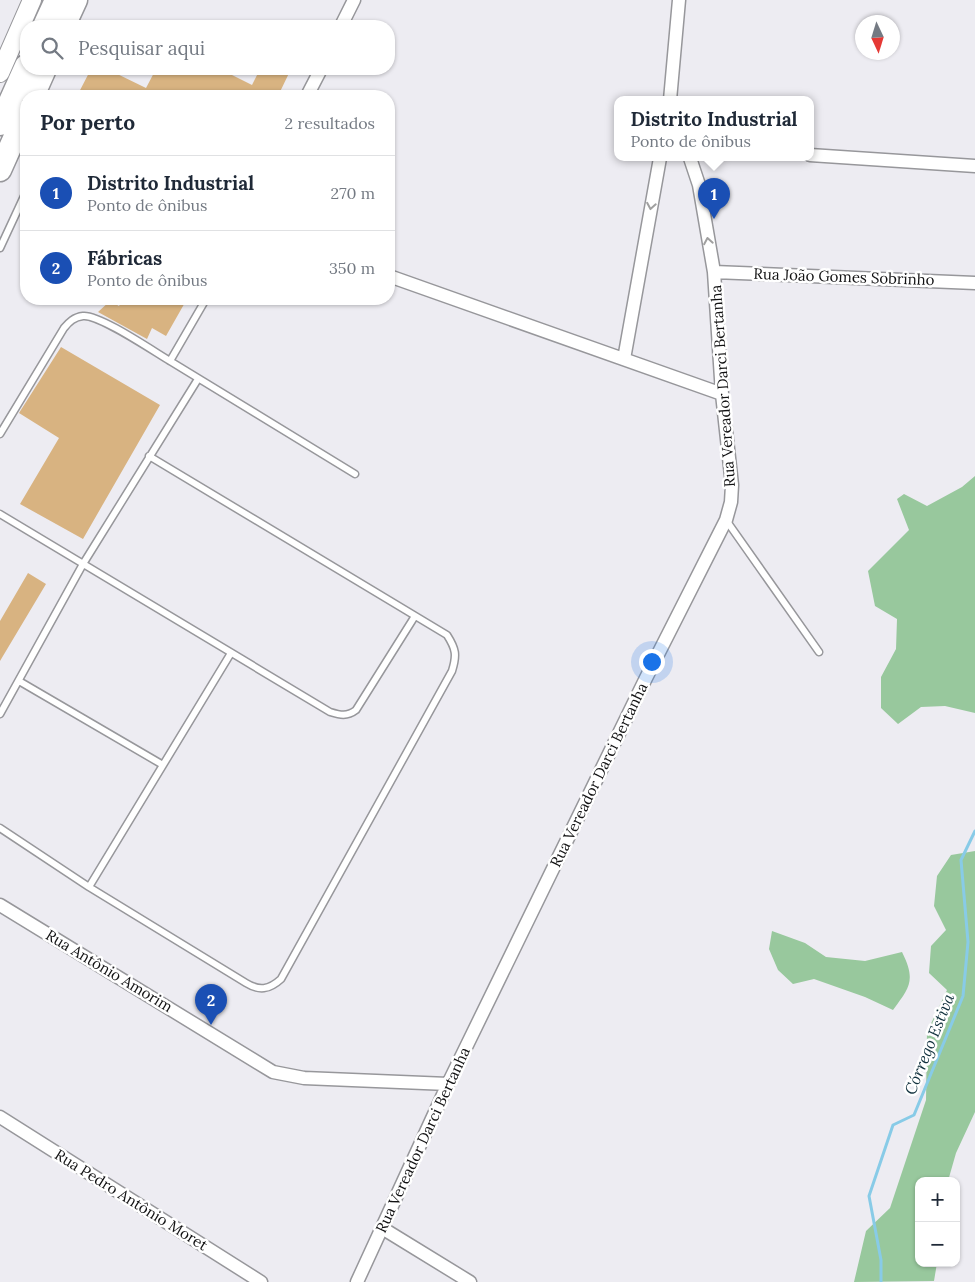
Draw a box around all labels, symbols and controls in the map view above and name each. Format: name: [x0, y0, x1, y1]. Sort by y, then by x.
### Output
north arrow: [855, 15, 900, 60]
search box: [20, 20, 395, 75]
icon: search: [38, 34, 66, 62]
text: Pesquisar aqui: [78, 36, 205, 60]
popup: [614, 96, 814, 161]
text: Distrito Industrial: [630, 107, 798, 131]
text: Por perto: [40, 109, 135, 136]
text: 2 resultados: [285, 113, 375, 133]
text: Ponto de ônibus: [630, 131, 751, 151]
text: Distrito Industrial: [87, 171, 254, 195]
pin: 1: [698, 178, 730, 219]
text: 1: [53, 183, 59, 203]
text: 270 m: [331, 183, 375, 203]
text: Ponto de ônibus: [87, 195, 208, 215]
one-way arrow: [646, 201, 657, 210]
one-way arrow: [704, 236, 714, 245]
text: Fábricas: [87, 246, 162, 270]
text: 2: [52, 258, 60, 278]
text: 350 m: [329, 258, 375, 278]
street label: Rua João Gomes Sobrinho: [753, 264, 935, 289]
text: Ponto de ônibus: [87, 270, 208, 290]
street label: Rua Vereador Darci Bertanha: [706, 284, 739, 488]
your location: [639, 649, 665, 675]
street label: Rua Vereador Darci Bertanha: [546, 679, 652, 870]
street label: Rua Antônio Amorim: [42, 925, 176, 1016]
pin: 2: [195, 984, 227, 1025]
water label: Córrego Estiva: [900, 990, 958, 1097]
street label: Rua Vereador Darci Bertanha: [371, 1044, 474, 1236]
street label: Rua Pedro Antônio Moret: [51, 1145, 211, 1255]
map controls: [915, 1177, 960, 1267]
button: +: [915, 1177, 960, 1222]
button: −: [915, 1222, 960, 1267]

